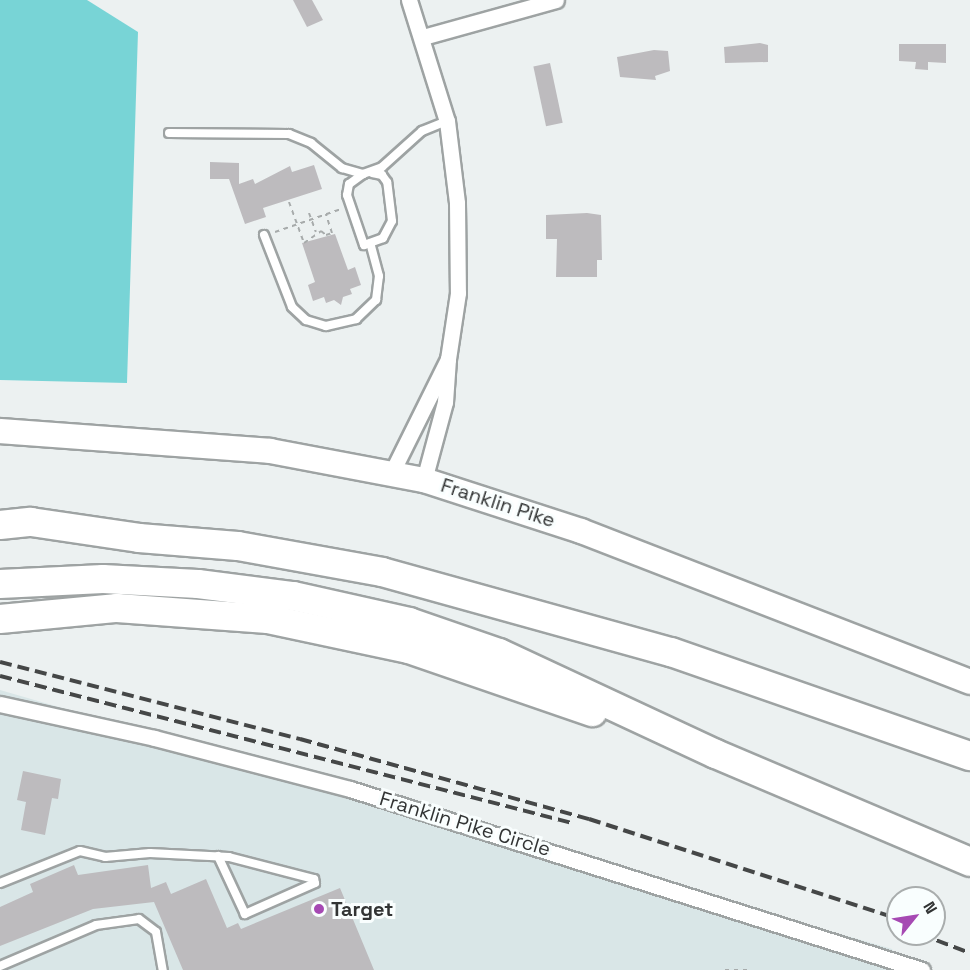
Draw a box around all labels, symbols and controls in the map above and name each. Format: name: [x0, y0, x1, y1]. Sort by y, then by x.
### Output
street label: Franklin Pike: [438, 473, 558, 533]
street label: Franklin Pike Circle: [377, 787, 553, 861]
north arrow: [886, 886, 946, 946]
place label: Target: [331, 897, 393, 921]
text: N: [919, 898, 942, 918]
marker: Target: [312, 902, 326, 916]

